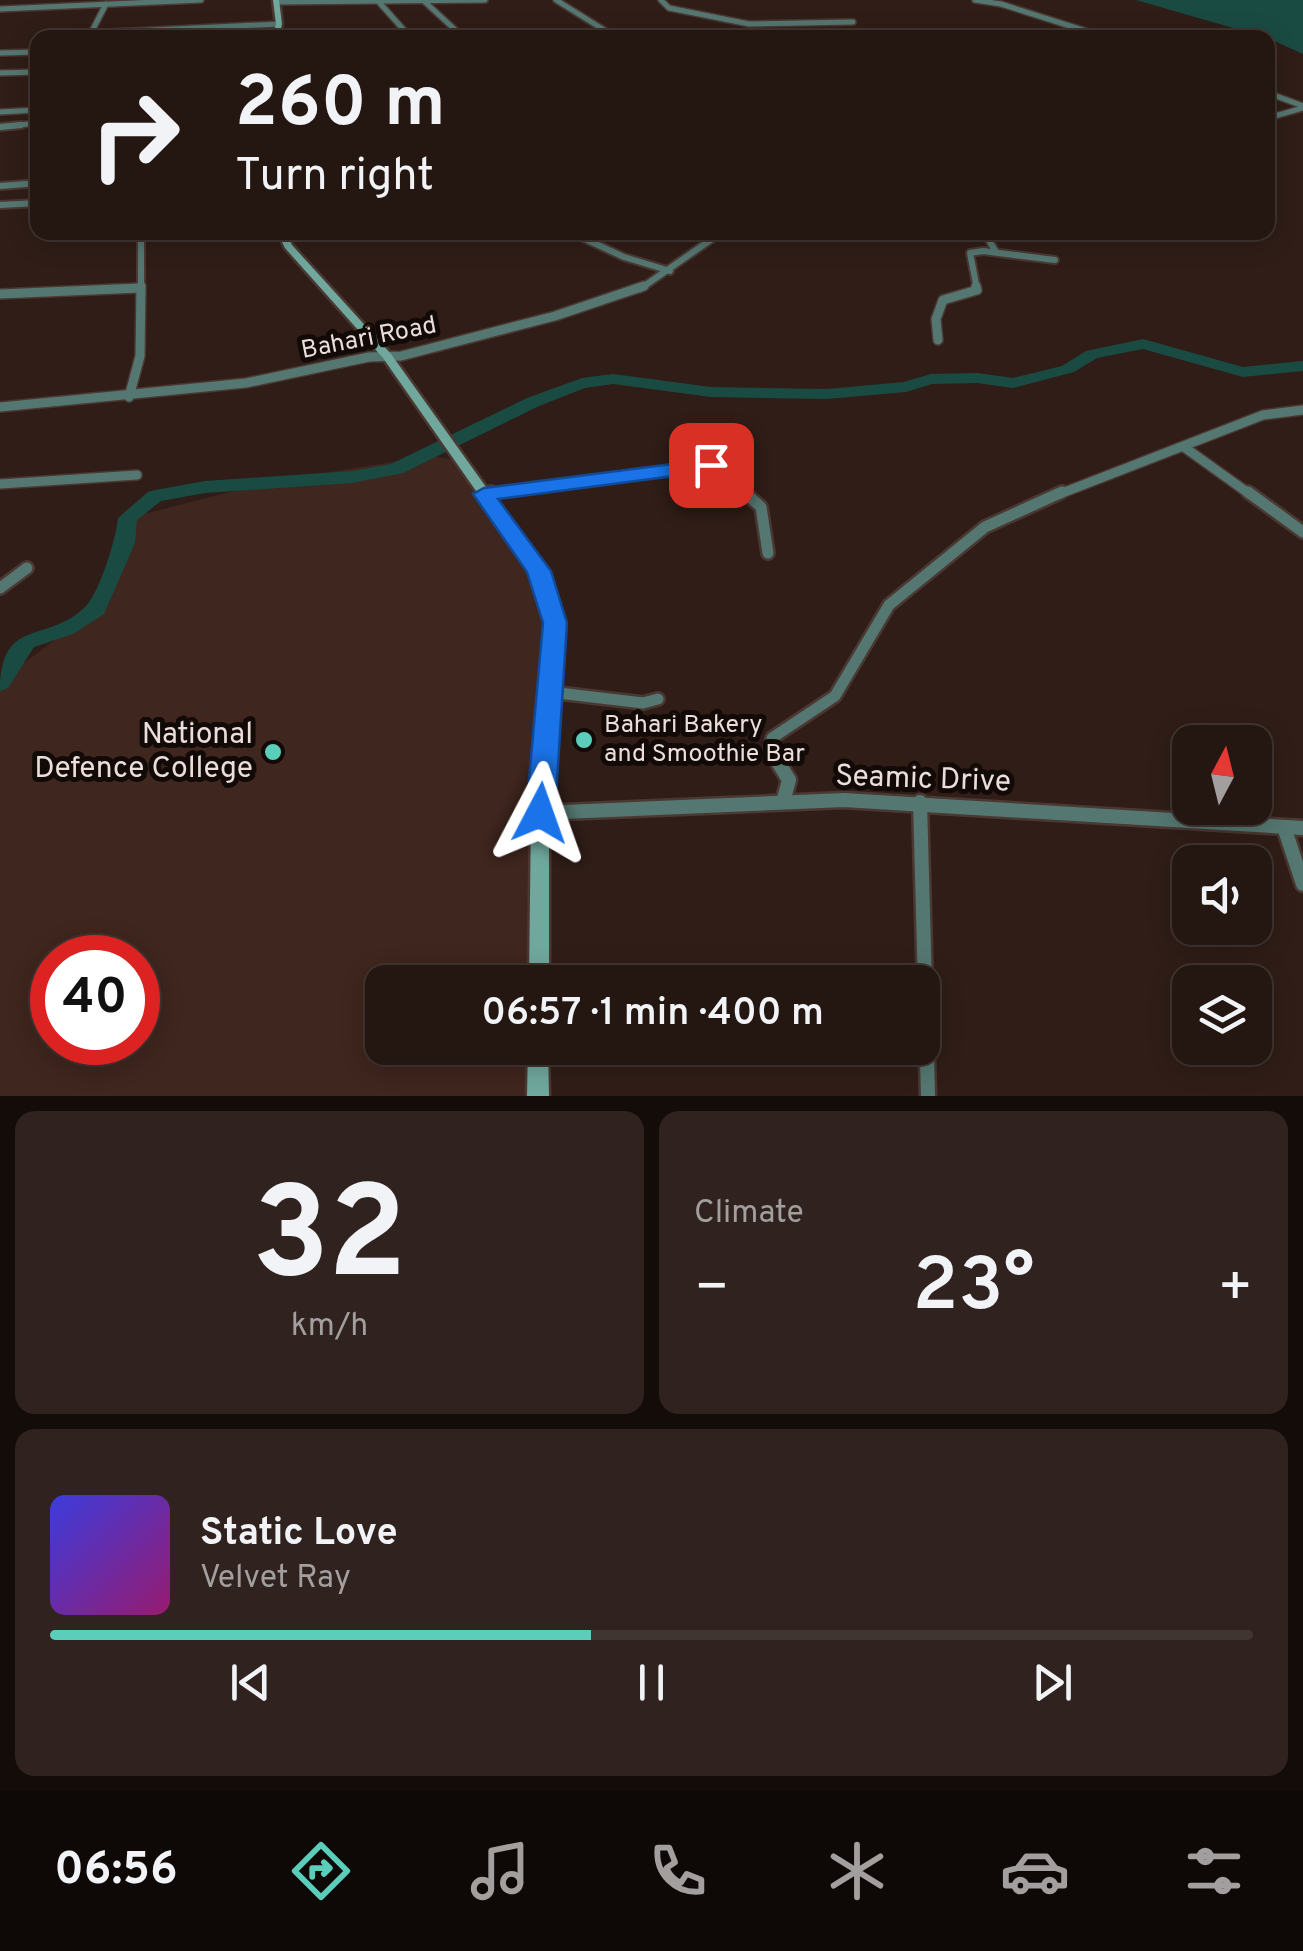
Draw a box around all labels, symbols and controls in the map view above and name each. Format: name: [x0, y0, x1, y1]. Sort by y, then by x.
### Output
text: 260 m: [235, 62, 446, 151]
icon: right: [70, 70, 200, 200]
text: Turn right: [235, 149, 434, 206]
street label: Bahari Road: [299, 310, 439, 368]
pin: [669, 423, 754, 508]
icon: arrive: [684, 438, 739, 493]
place label: Bahari Bakery and Smoothie Bar: [604, 710, 805, 771]
place label: National Defence College: [34, 717, 253, 788]
north arrow: [1172, 725, 1272, 825]
map controls: [1172, 725, 1272, 1065]
marker: Bahari Bakery and Smoothie Bar: [573, 729, 595, 751]
marker: National Defence College: [262, 741, 284, 763]
street label: Seamic Drive: [835, 758, 1011, 802]
position arrow: [488, 761, 592, 865]
button: sound: [1172, 845, 1272, 945]
speed limit sign: 40: [30, 935, 160, 1065]
button: layers: [1172, 965, 1272, 1065]
text: 06:57 · 1 min · 400 m: [481, 990, 824, 1039]
text: 32: [252, 1159, 407, 1324]
text: Climate: [694, 1194, 804, 1234]
text: 23°: [913, 1242, 1034, 1337]
text: −: [694, 1255, 729, 1325]
text: +: [1218, 1255, 1253, 1325]
text: km/h: [291, 1307, 368, 1347]
text: Static Love: [200, 1510, 398, 1559]
text: Velvet Ray: [200, 1559, 351, 1599]
icon: previous: [223, 1655, 278, 1710]
icon: pause: [624, 1655, 679, 1710]
icon: next: [1025, 1655, 1080, 1710]
icon: directions: [286, 1836, 356, 1906]
icon: music: [465, 1836, 535, 1906]
icon: phone: [643, 1836, 713, 1906]
icon: climate: [822, 1836, 892, 1906]
icon: car: [1000, 1836, 1070, 1906]
icon: filters: [1179, 1836, 1249, 1906]
text: 06:56: [54, 1843, 178, 1900]

